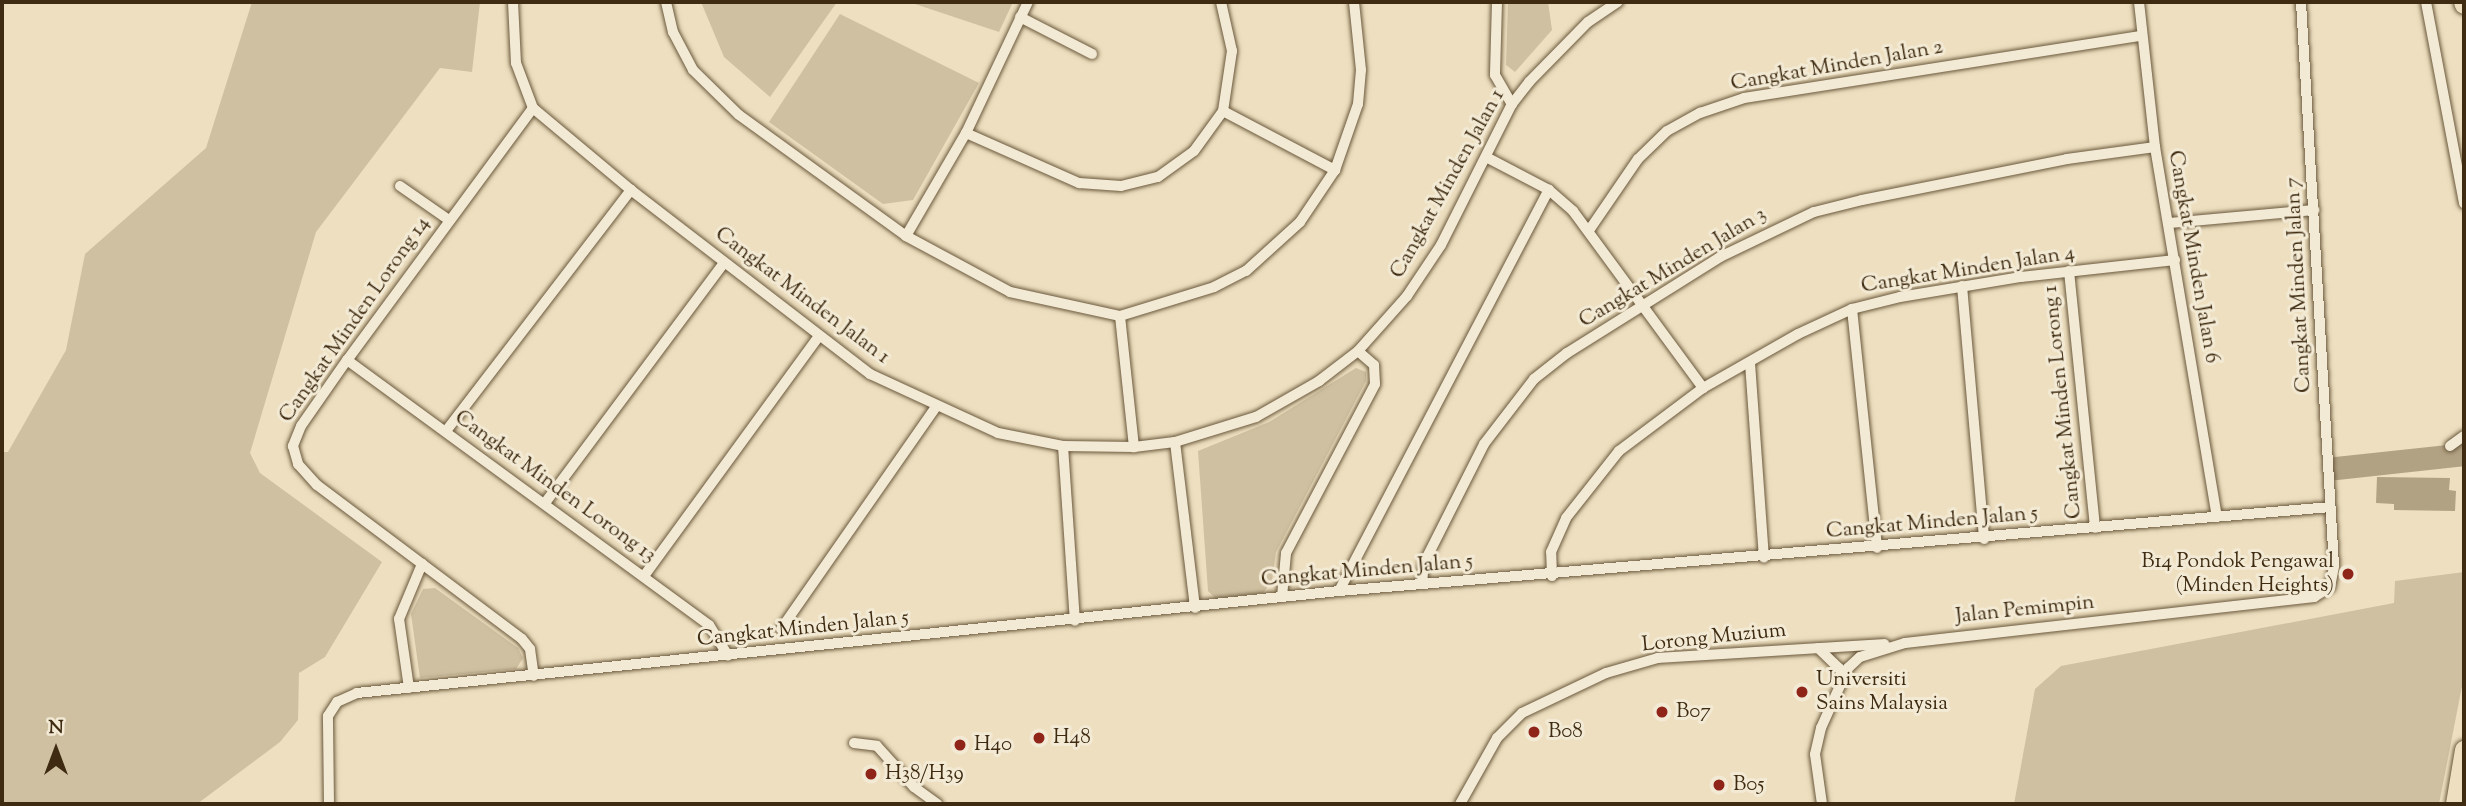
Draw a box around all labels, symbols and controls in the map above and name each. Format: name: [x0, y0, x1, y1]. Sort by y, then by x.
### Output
street label: Cangkat Minden Jalan 2: [1729, 35, 1945, 97]
street label: Cangkat Minden Jalan 1: [1385, 85, 1511, 283]
street label: Cangkat Minden Jalan 6: [2162, 149, 2224, 365]
street label: Cangkat Minden Jalan 7: [2281, 177, 2317, 393]
street label: Cangkat Minden Jalan 3: [1575, 202, 1771, 334]
street label: Cangkat Minden Lorong 14: [274, 212, 436, 428]
street label: Cangkat Minden Jalan 1: [710, 222, 894, 370]
street label: Cangkat Minden Jalan 4: [1859, 241, 2077, 299]
street label: Cangkat Minden Lorong 1: [2038, 284, 2088, 520]
street label: Cangkat Minden Lorong 13: [449, 405, 661, 569]
street label: Cangkat Minden Jalan 5: [1825, 501, 2039, 545]
street label: Cangkat Minden Jalan 5: [1260, 549, 1474, 593]
place label: B14 Pondok Pengawal (Minden Heights): [2141, 549, 2334, 599]
marker: B14 Pondok Pengawal (Minden Heights): [2340, 566, 2356, 582]
street label: Jalan Pemimpin: [1954, 590, 2096, 630]
street label: Cangkat Minden Jalan 5: [696, 605, 910, 653]
street label: Lorong Muzium: [1641, 618, 1787, 658]
place label: Universiti Sains Malaysia: [1816, 667, 1948, 717]
marker: Universiti Sains Malaysia: [1794, 684, 1810, 700]
place label: B07: [1676, 699, 1711, 725]
marker: B07: [1654, 704, 1670, 720]
north arrow: [21, 715, 91, 785]
text: N: [48, 715, 64, 742]
place label: B08: [1548, 719, 1583, 745]
marker: B08: [1526, 724, 1542, 740]
place label: H48: [1053, 725, 1091, 751]
marker: H48: [1031, 730, 1047, 746]
place label: H40: [974, 732, 1012, 758]
marker: H40: [952, 737, 968, 753]
place label: H38/H39: [885, 761, 964, 787]
marker: H38/H39: [863, 766, 879, 782]
place label: B05: [1733, 772, 1765, 798]
marker: B05: [1711, 777, 1727, 793]

